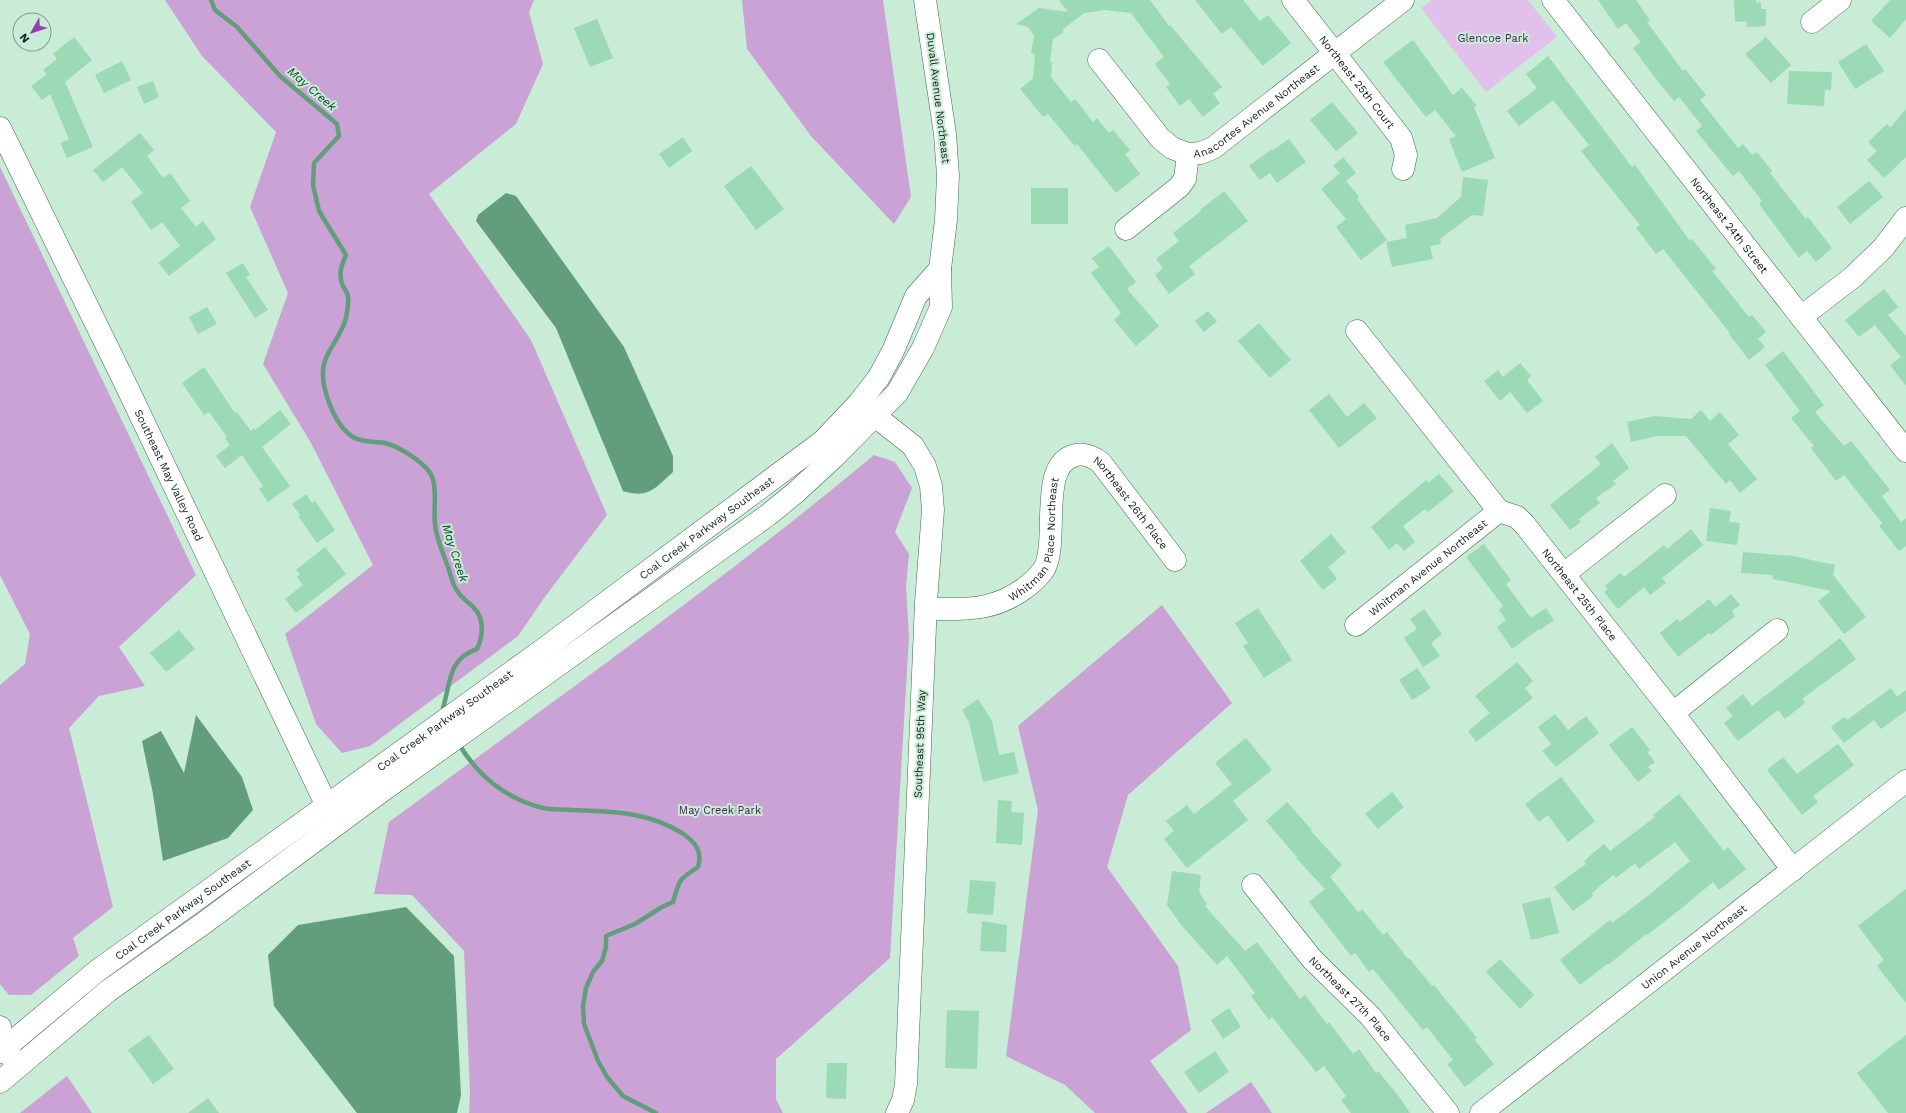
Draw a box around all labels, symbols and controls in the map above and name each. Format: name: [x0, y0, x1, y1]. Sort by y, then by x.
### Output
north arrow: [12, 12, 52, 52]
text: N: [17, 31, 32, 45]
street label: Duvall Avenue Northeast: [924, 32, 953, 165]
park label: Glencoe Park: [1457, 32, 1529, 45]
street label: Northeast 25th Court: [1317, 33, 1398, 131]
street label: Anacortes Avenue Northeast: [1193, 61, 1322, 160]
water label: May Creek: [285, 64, 340, 114]
street label: Northeast 24th Street: [1688, 175, 1771, 276]
street label: Southeast May Valley Road: [132, 407, 206, 543]
street label: Northeast 26th Place: [1091, 453, 1171, 552]
street label: Coal Creek Parkway Southeast: [637, 473, 777, 582]
street label: Whitman Place Northeast: [1006, 476, 1061, 604]
street label: Whitman Avenue Northeast: [1366, 516, 1490, 619]
water label: May Creek: [439, 522, 471, 584]
street label: Northeast 25th Place: [1539, 546, 1620, 643]
street label: Coal Creek Parkway Southeast: [374, 667, 515, 774]
street label: Southeast 95th Way: [912, 689, 928, 798]
park label: May Creek Park: [679, 804, 761, 817]
street label: Coal Creek Parkway Southeast: [112, 856, 253, 963]
street label: Union Avenue Northeast: [1638, 901, 1749, 992]
street label: Northeast 27th Place: [1306, 953, 1394, 1044]

